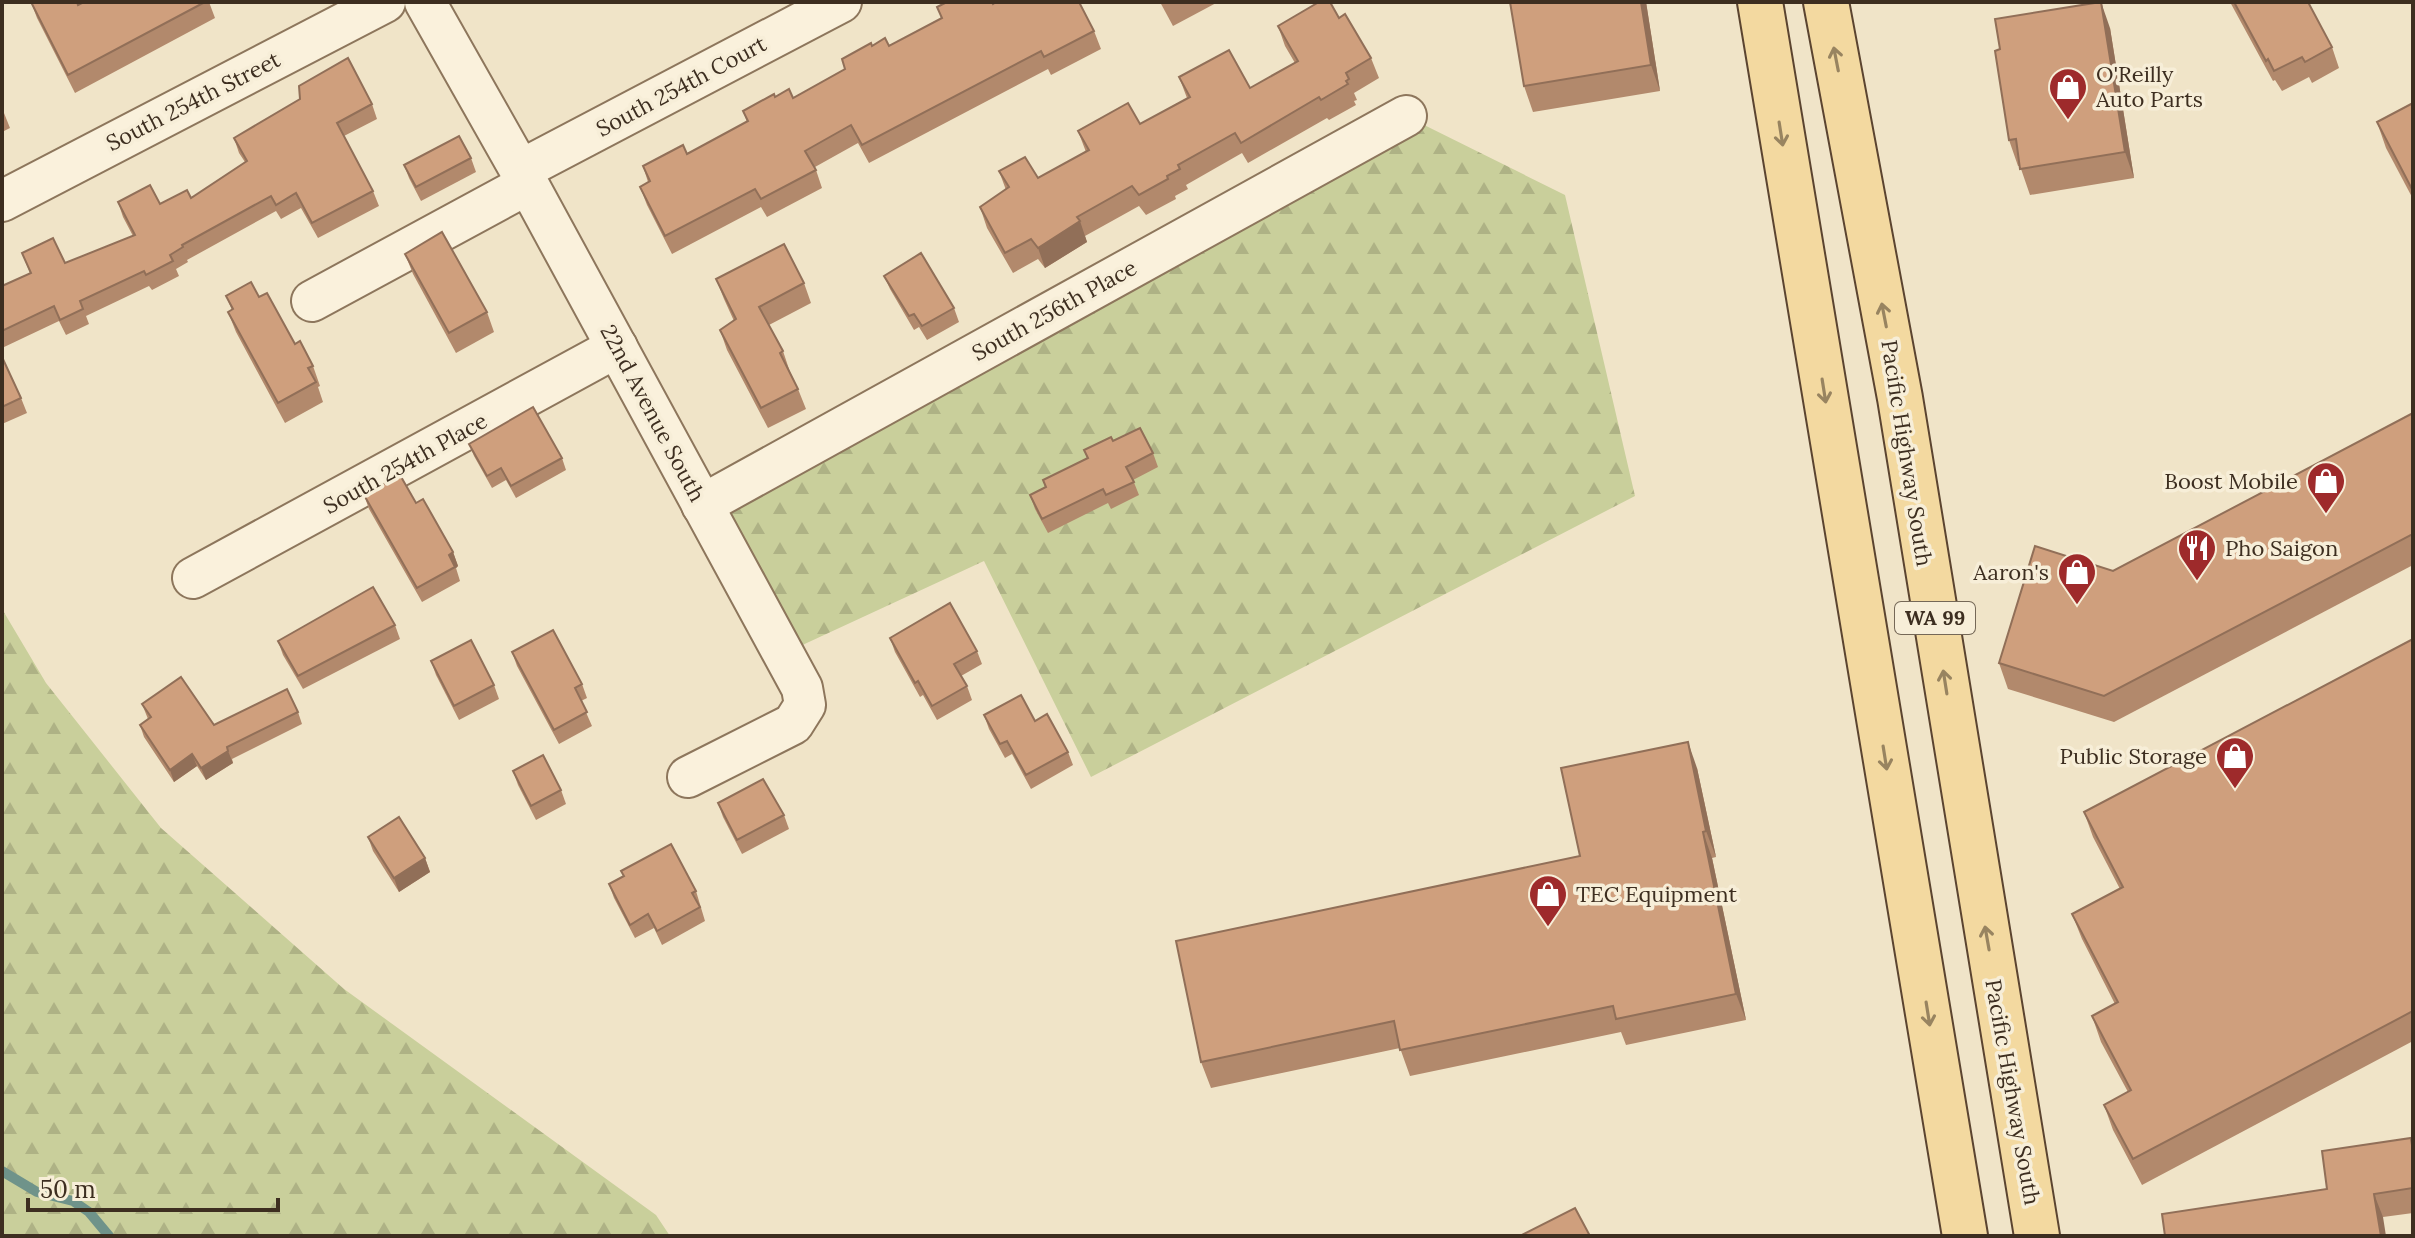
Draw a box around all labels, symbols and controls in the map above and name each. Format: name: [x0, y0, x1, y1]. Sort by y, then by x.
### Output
street label: South 254th Court: [591, 29, 771, 143]
street label: South 254th Street: [101, 45, 285, 157]
one-way arrow: [1828, 47, 1843, 72]
place label: O'Reilly Auto Parts: [2095, 60, 2203, 113]
shop icon: O'Reilly Auto Parts: [2047, 66, 2089, 121]
one-way arrow: [1775, 121, 1790, 146]
street label: South 256th Place: [967, 253, 1141, 367]
one-way arrow: [1876, 302, 1891, 328]
street label: 22nd Avenue South: [594, 320, 712, 506]
street label: Pacific Highway South: [1875, 338, 1939, 568]
one-way arrow: [1818, 377, 1833, 403]
street label: South 254th Place: [318, 406, 492, 520]
shop icon: Boost Mobile: [2305, 460, 2347, 515]
place label: Boost Mobile: [2164, 467, 2298, 495]
restaurant icon: Pho Saigon: [2176, 527, 2218, 582]
place label: Pho Saigon: [2225, 534, 2338, 562]
shop icon: Aaron's: [2056, 551, 2098, 606]
place label: Aaron's: [1972, 558, 2049, 586]
road number: WA 99: [1895, 602, 1975, 634]
one-way arrow: [1937, 669, 1952, 695]
shop icon: Public Storage: [2214, 735, 2256, 790]
place label: Public Storage: [2060, 742, 2207, 770]
one-way arrow: [1879, 744, 1894, 770]
shop icon: TEC Equipment: [1527, 873, 1569, 928]
place label: TEC Equipment: [1576, 880, 1737, 908]
one-way arrow: [1978, 926, 1993, 951]
street label: Pacific Highway South: [1979, 977, 2047, 1207]
one-way arrow: [1921, 1001, 1936, 1026]
scale bar: [28, 1162, 278, 1212]
text: 50 m: [40, 1174, 96, 1205]

